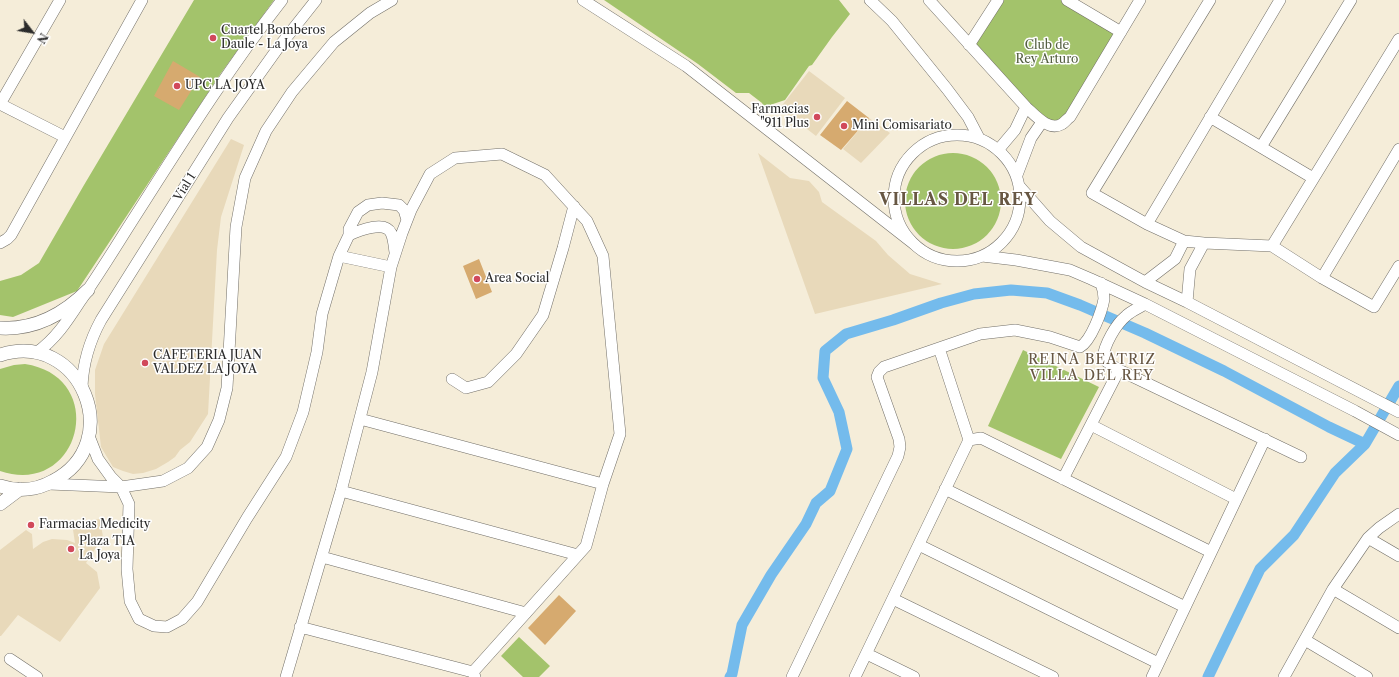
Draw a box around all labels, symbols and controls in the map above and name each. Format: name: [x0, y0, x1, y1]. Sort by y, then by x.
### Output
north arrow: [12, 12, 52, 52]
place label: Cuartel Bomberos Daule - La Joya: [221, 24, 325, 52]
text: N: [34, 30, 51, 46]
marker: Cuartel Bomberos Daule - La Joya: [208, 33, 218, 43]
park label: Club de Rey Arturo: [1016, 39, 1078, 67]
place label: UPC LA JOYA: [185, 79, 265, 93]
marker: UPC LA JOYA: [172, 81, 182, 91]
place label: Farmacias "911 Plus: [751, 103, 809, 131]
marker: Farmacias "911 Plus: [812, 112, 822, 122]
place label: Mini Comisariato: [852, 119, 952, 133]
marker: Mini Comisariato: [839, 121, 849, 131]
street label: Vial 1: [171, 170, 199, 204]
district label: VILLAS DEL REY: [879, 190, 1037, 210]
place label: Area Social: [485, 272, 549, 286]
marker: Area Social: [472, 274, 482, 284]
place label: CAFETERIA JUAN VALDEZ LA JOYA: [153, 349, 262, 377]
district label: REINA BEATRIZ VILLA DEL REY: [1028, 352, 1156, 384]
marker: CAFETERIA JUAN VALDEZ LA JOYA: [140, 358, 150, 368]
place label: Farmacias Medicity: [39, 518, 150, 532]
marker: Farmacias Medicity: [26, 520, 36, 530]
place label: Plaza TIA La Joya: [79, 535, 135, 563]
marker: Plaza TIA La Joya: [66, 544, 76, 554]

